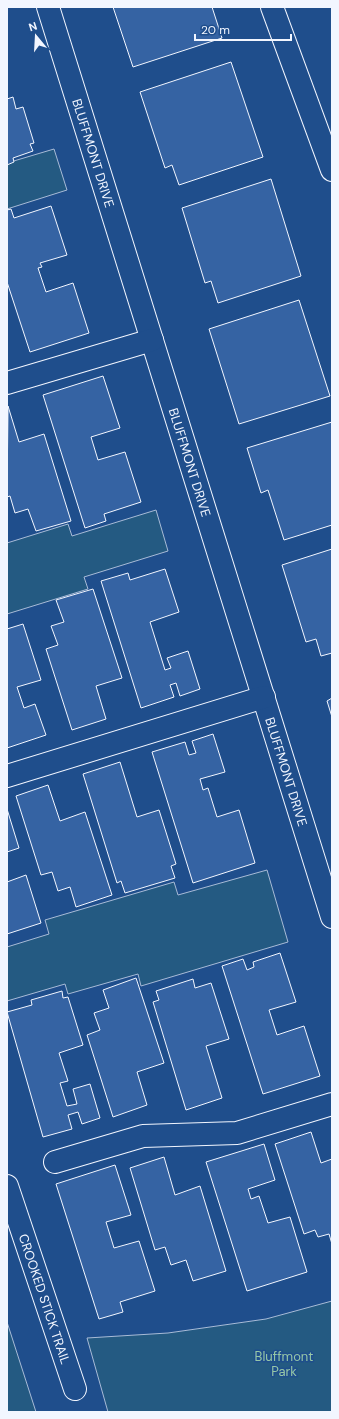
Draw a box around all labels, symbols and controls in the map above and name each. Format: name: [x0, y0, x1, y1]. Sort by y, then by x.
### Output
north arrow: [16, 16, 56, 56]
scale bar: [195, 16, 291, 42]
text: N: [27, 19, 39, 34]
text: 20 m: [201, 22, 230, 38]
street label: BLUFFMONT DRIVE: [69, 96, 119, 210]
street label: BLUFFMONT DRIVE: [165, 406, 215, 519]
street label: BLUFFMONT DRIVE: [262, 715, 312, 828]
street label: CROOKED STICK TRAIL: [15, 1232, 75, 1366]
park label: Bluffmont Park: [255, 1348, 313, 1380]

